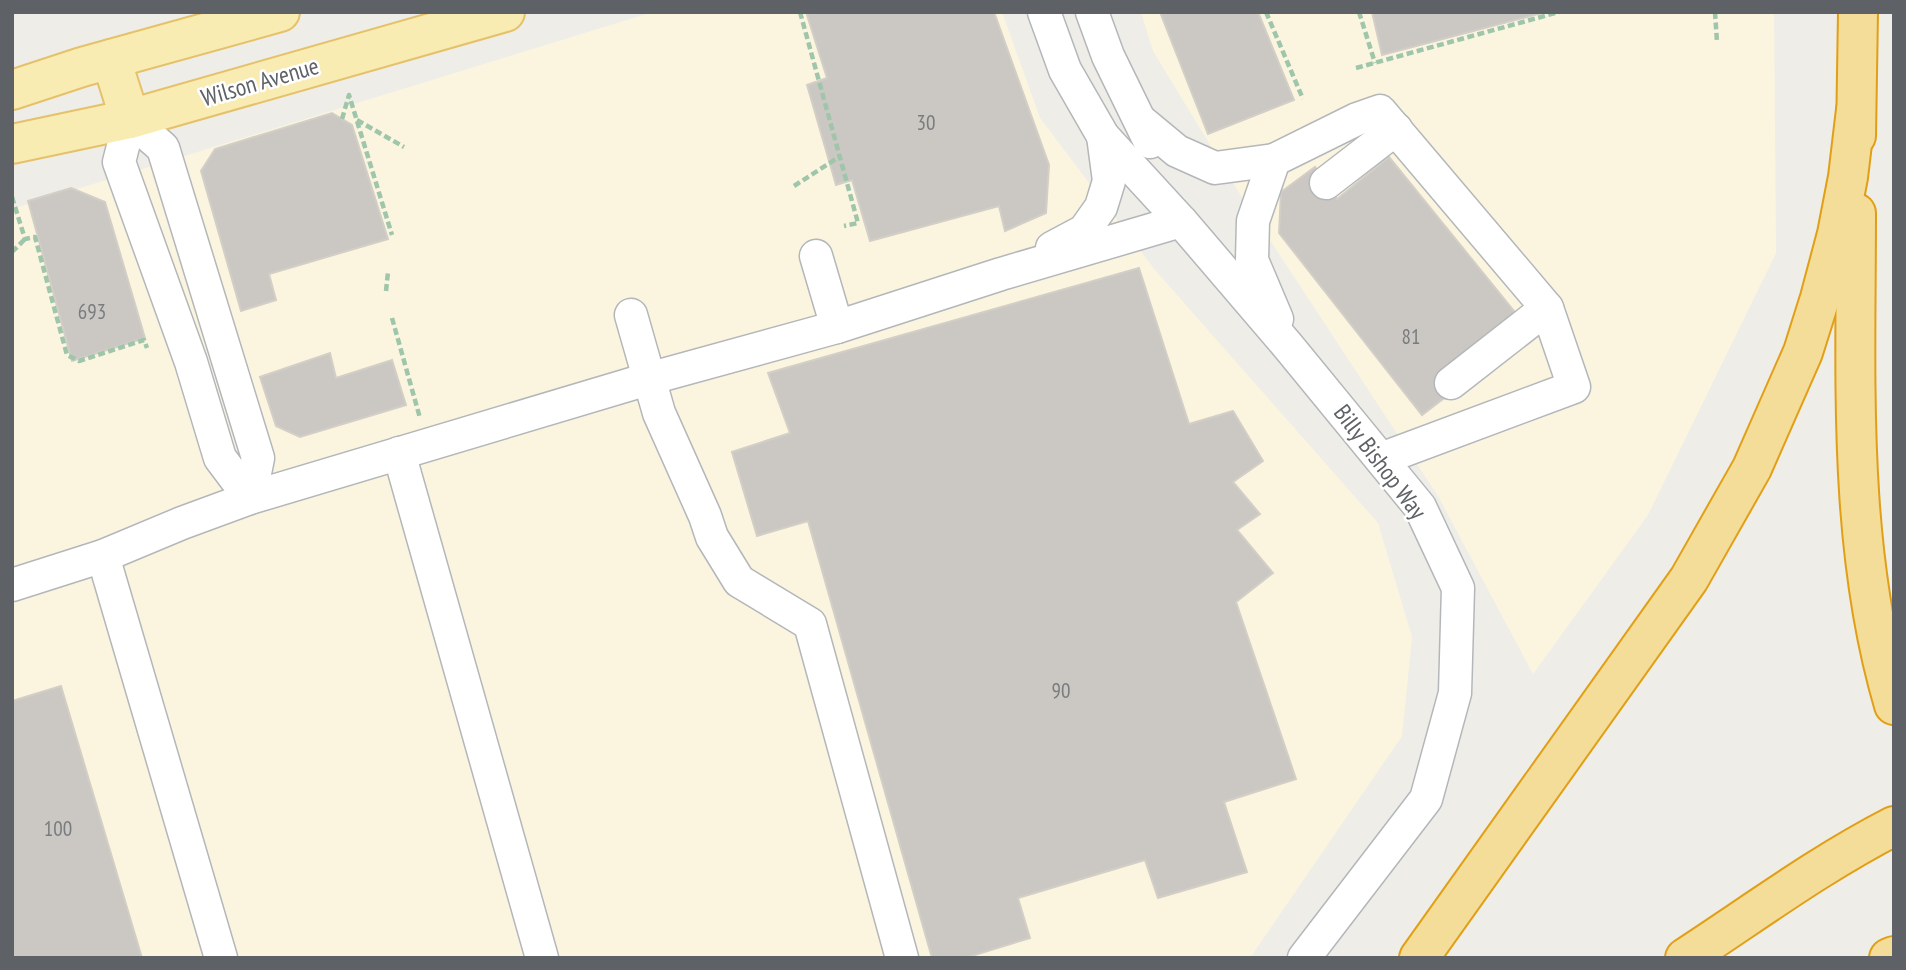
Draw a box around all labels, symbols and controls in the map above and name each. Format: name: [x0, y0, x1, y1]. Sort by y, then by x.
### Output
street label: Wilson Avenue: [197, 50, 322, 113]
house number: 30: [917, 109, 935, 136]
house number: 693: [78, 298, 106, 325]
house number: 81: [1402, 323, 1420, 350]
street label: Billy Bishop Way: [1327, 398, 1434, 525]
house number: 90: [1052, 677, 1070, 704]
house number: 100: [44, 815, 72, 842]

